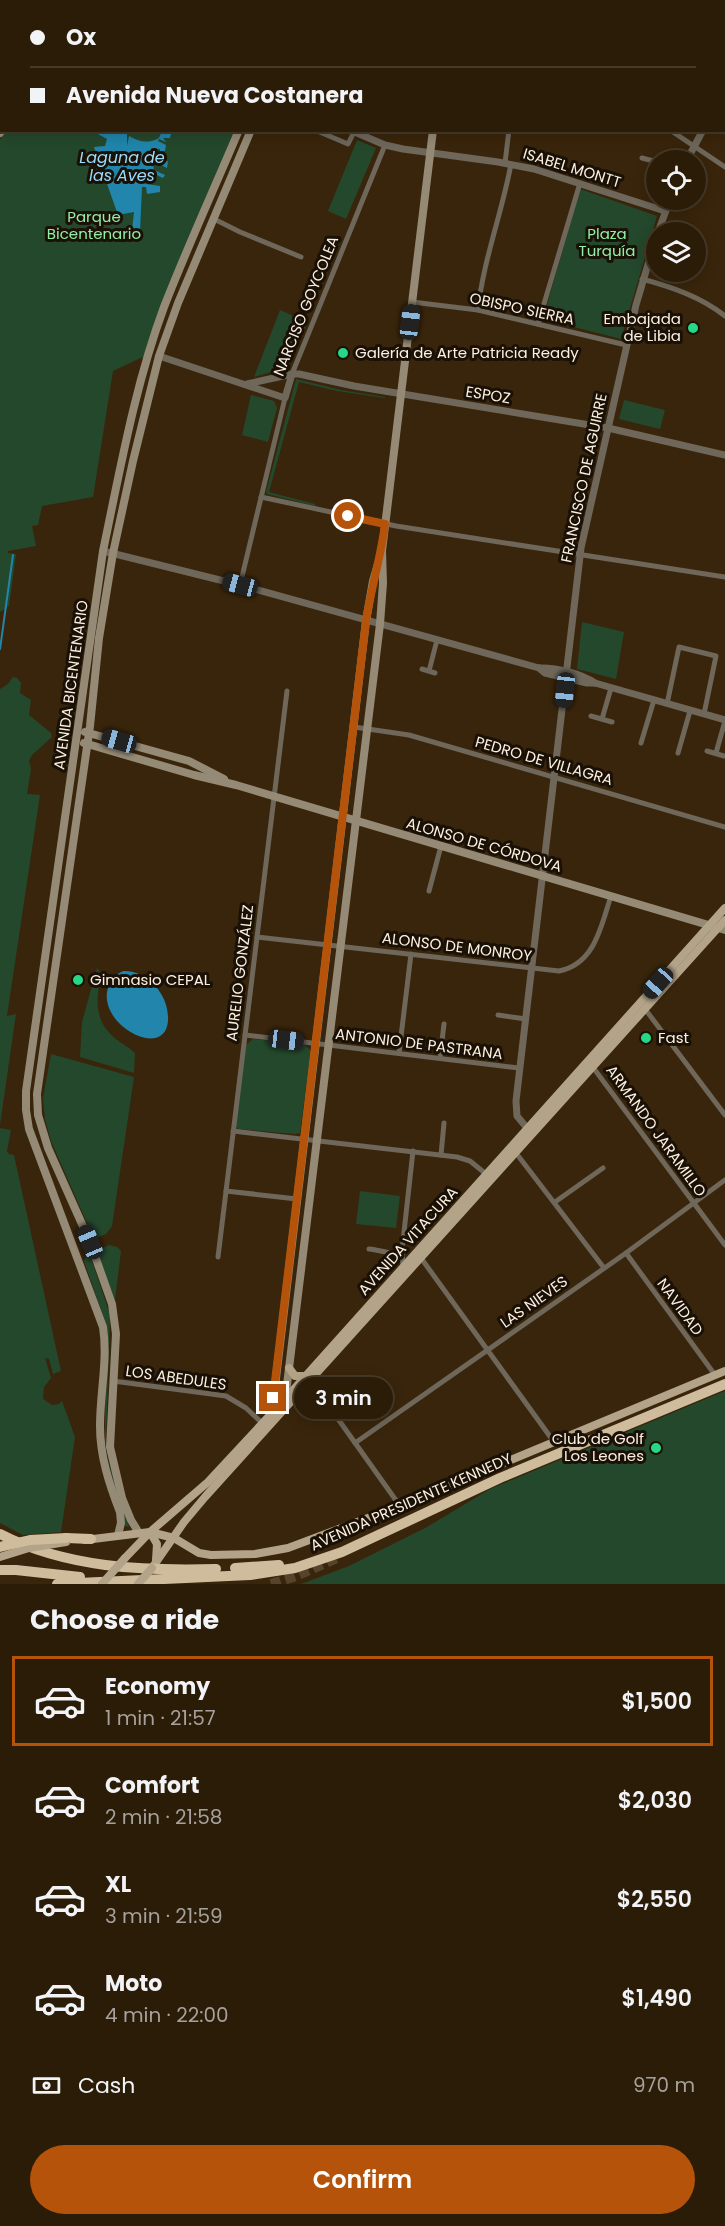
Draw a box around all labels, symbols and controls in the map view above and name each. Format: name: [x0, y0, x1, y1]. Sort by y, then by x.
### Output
text: Ox: [66, 22, 96, 53]
text: Avenida Nueva Costanera: [66, 80, 363, 111]
street label: ISABEL MONTT: [521, 143, 624, 192]
water label: Laguna de las Aves: [79, 146, 165, 187]
map controls: [646, 150, 706, 282]
button: locate: [646, 150, 706, 210]
park label: Parque Bicentenario: [47, 206, 141, 244]
button: layers: [646, 222, 706, 282]
park label: Plaza Turquía: [579, 223, 635, 261]
street label: NARCISO GOYCOLEA: [268, 233, 343, 379]
street label: OBISPO SIERRA: [468, 287, 576, 330]
car: [399, 303, 421, 341]
place label: Embajada de Libia: [603, 308, 681, 346]
marker: Embajada de Libia: [686, 321, 700, 335]
place label: Galería de Arte Patricia Ready: [355, 342, 579, 363]
marker: Galería de Arte Patricia Ready: [336, 346, 350, 360]
street label: ESPOZ: [464, 381, 512, 408]
street label: FRANCISCO DE AGUIRRE: [555, 391, 612, 565]
route start: [334, 502, 361, 529]
car: [220, 572, 260, 598]
street label: AVENIDA BICENTENARIO: [48, 599, 93, 771]
car: [554, 671, 576, 709]
car: [99, 727, 139, 755]
street label: PEDRO DE VILLAGRA: [473, 731, 615, 790]
street label: ALONSO DE CÓRDOVA: [404, 812, 564, 877]
street label: AURELIO GONZÁLEZ: [221, 903, 258, 1042]
street label: ALONSO DE MONROY: [381, 927, 533, 966]
car: [639, 964, 677, 1002]
place label: Gimnasio CEPAL: [90, 969, 211, 990]
marker: Gimnasio CEPAL: [71, 973, 85, 987]
street label: ANTONIO DE PASTRANA: [334, 1023, 504, 1064]
place label: Fast: [658, 1027, 689, 1048]
car: [267, 1029, 305, 1051]
marker: Fast: [639, 1031, 653, 1045]
street label: ARMANDO JARAMILLO: [602, 1061, 711, 1201]
street label: AVENIDA VITACURA: [353, 1182, 462, 1300]
car: [75, 1222, 105, 1262]
street label: LAS NIEVES: [496, 1271, 572, 1333]
street label: NAVIDAD: [653, 1274, 708, 1339]
street label: LOS ABEDULES: [124, 1360, 228, 1395]
callout: 3 min: [294, 1377, 393, 1419]
route end: [259, 1384, 286, 1411]
text: 3 min: [315, 1384, 372, 1412]
place label: Club de Golf Los Leones: [552, 1428, 644, 1466]
marker: Club de Golf Los Leones: [649, 1441, 663, 1455]
street label: AVENIDA PRESIDENTE KENNEDY: [307, 1447, 515, 1556]
text: Choose a ride: [30, 1601, 219, 1638]
text: Economy: [105, 1671, 210, 1702]
icon: car: [33, 1674, 87, 1728]
text: $1,500: [621, 1686, 692, 1717]
text: 1 min · 21:57: [105, 1704, 216, 1732]
text: Comfort: [105, 1770, 199, 1801]
icon: car: [33, 1773, 87, 1827]
text: $2,030: [618, 1785, 692, 1816]
text: 2 min · 21:58: [105, 1803, 222, 1831]
text: XL: [105, 1869, 131, 1900]
icon: car: [33, 1872, 87, 1926]
text: $2,550: [617, 1884, 692, 1915]
text: 3 min · 21:59: [105, 1902, 223, 1930]
text: Moto: [105, 1968, 162, 1999]
icon: car: [33, 1971, 87, 2025]
text: $1,490: [622, 1983, 692, 2014]
text: 4 min · 22:00: [105, 2001, 229, 2029]
icon: cash: [30, 2069, 63, 2102]
text: Cash: [78, 2070, 135, 2101]
text: 970 m: [633, 2071, 695, 2099]
button: Confirm: [30, 2145, 695, 2214]

